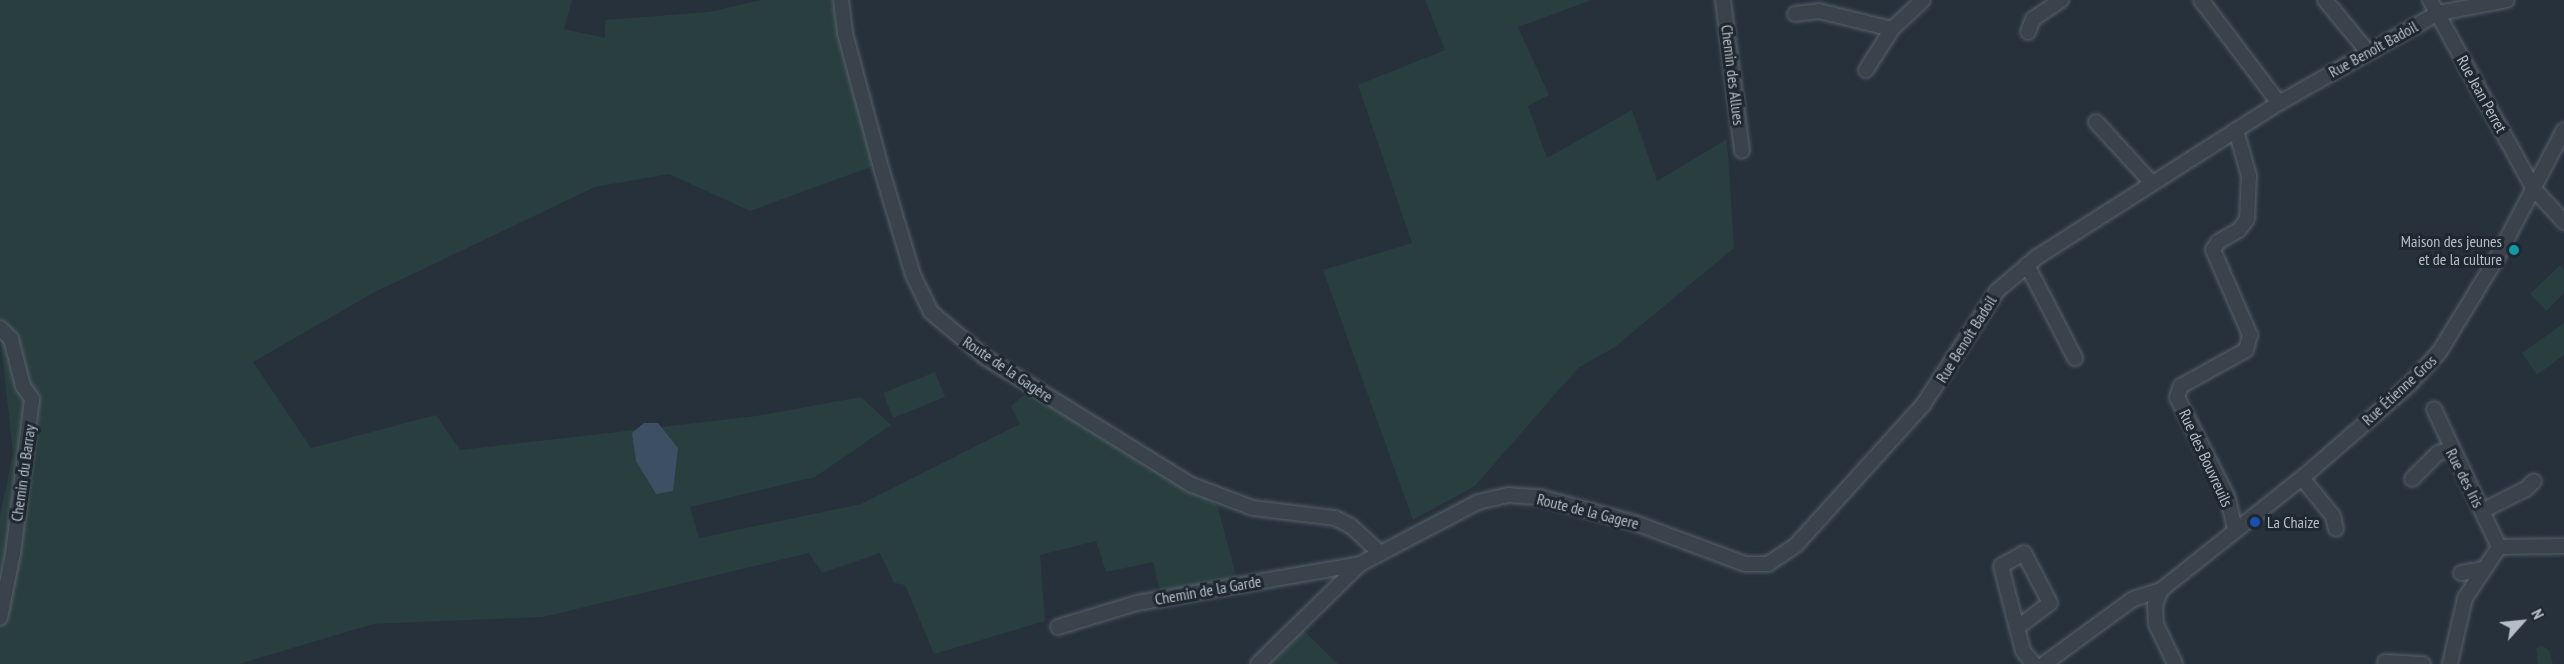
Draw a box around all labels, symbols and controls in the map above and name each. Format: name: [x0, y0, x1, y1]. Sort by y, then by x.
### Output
street label: Rue Benoît Badoil: [2325, 17, 2421, 81]
street label: Chemin des Allues: [1717, 23, 1749, 127]
street label: Rue Jean Perret: [2453, 52, 2511, 136]
place label: Maison des jeunes et de la culture: [2401, 231, 2502, 269]
marker: Maison des jeunes et de la culture: [2507, 243, 2521, 257]
street label: Rue Benoît Badoil: [1932, 292, 2000, 386]
street label: Route de la Gagère: [959, 332, 1057, 406]
street label: Rue Étienne Gros: [2358, 351, 2440, 429]
street label: Rue des Bouvreuils: [2175, 406, 2237, 510]
street label: Chemin du Barray: [7, 423, 39, 523]
street label: Rue des Iris: [2442, 445, 2488, 511]
street label: Route de la Gagere: [1535, 489, 1641, 533]
place label: La Chaize: [2267, 512, 2320, 532]
marker: La Chaize: [2248, 515, 2262, 529]
street label: Chemin de la Garde: [1153, 571, 1263, 609]
north arrow: [2492, 592, 2552, 652]
text: N: [2527, 605, 2549, 622]

